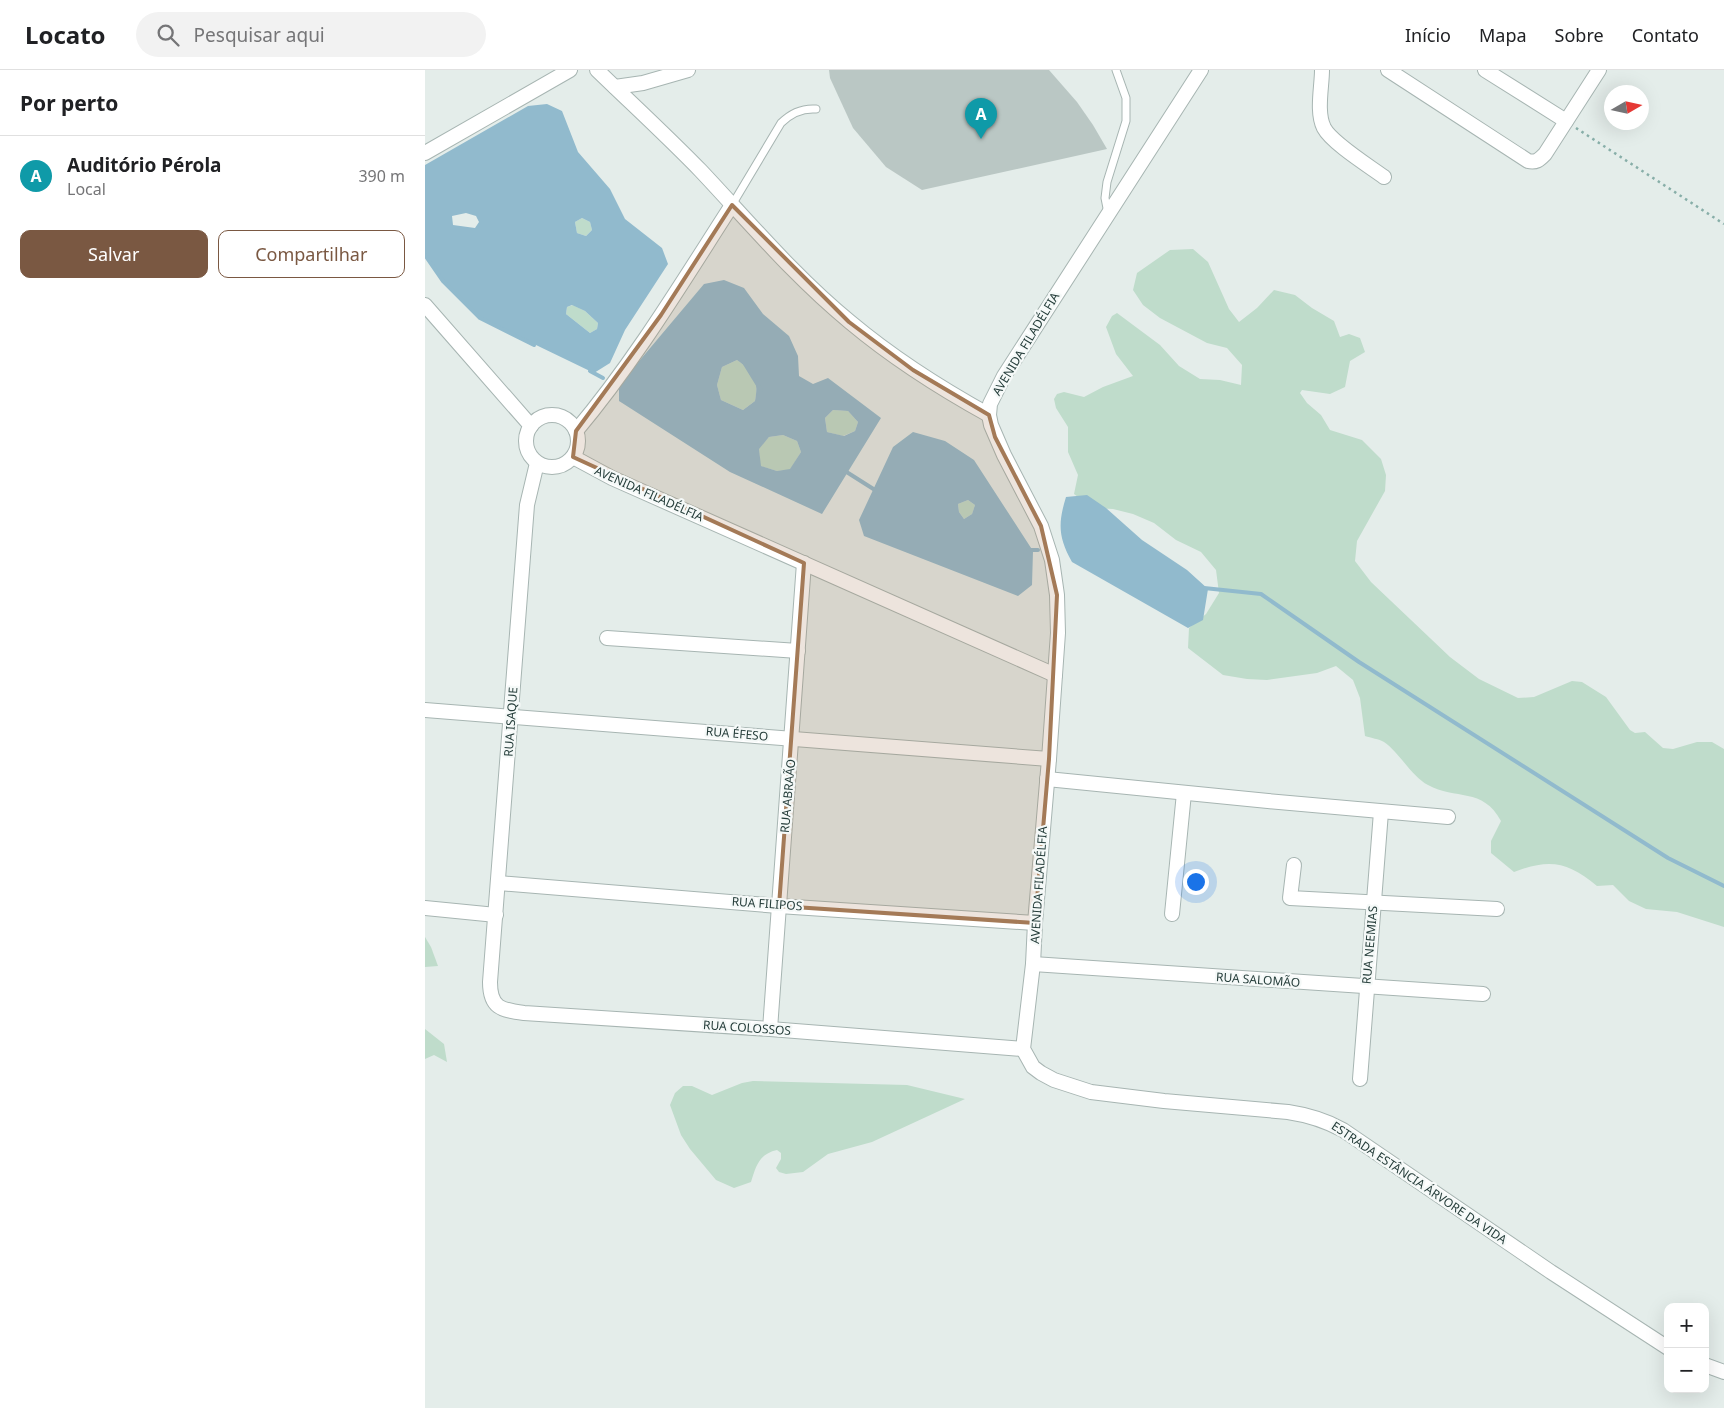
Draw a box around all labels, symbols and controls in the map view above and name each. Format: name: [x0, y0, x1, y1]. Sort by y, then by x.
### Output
search box: [136, 12, 486, 57]
text: Locato: [25, 18, 106, 51]
icon: search: [154, 21, 182, 49]
text: Pesquisar aqui: [194, 22, 325, 48]
text: Início: [1405, 23, 1451, 47]
text: Mapa: [1479, 23, 1527, 47]
text: Sobre: [1555, 23, 1604, 47]
text: Contato: [1632, 23, 1699, 47]
north arrow: [1604, 85, 1649, 130]
text: Por perto: [20, 89, 118, 117]
pin: A: [965, 98, 997, 139]
text: Auditório Pérola: [67, 152, 221, 178]
text: A: [30, 165, 42, 187]
text: 390 m: [358, 165, 405, 187]
text: Local: [67, 178, 106, 200]
button: Salvar: [20, 230, 208, 278]
button: Compartilhar: [218, 230, 405, 278]
street label: AVENIDA FILADÉLFIA: [988, 289, 1063, 398]
street label: AVENIDA FILADÉLFIA: [592, 462, 707, 525]
street label: RUA ISAQUE: [500, 687, 521, 757]
street label: RUA ÉFESO: [705, 722, 769, 745]
street label: RUA ABRAÃO: [776, 758, 799, 834]
street label: AVENIDA FILADÉLFIA: [1026, 825, 1051, 944]
your location: [1183, 869, 1209, 895]
street label: RUA FILIPOS: [731, 893, 803, 914]
street label: RUA NEEMIAS: [1358, 905, 1381, 985]
street label: RUA SALOMÃO: [1215, 968, 1301, 991]
street label: RUA COLOSSOS: [702, 1016, 792, 1039]
street label: ESTRADA ESTÂNCIA ÁRVORE DA VIDA: [1328, 1117, 1511, 1248]
map controls: [1664, 1303, 1709, 1393]
button: +: [1664, 1303, 1709, 1348]
button: −: [1664, 1348, 1709, 1393]

